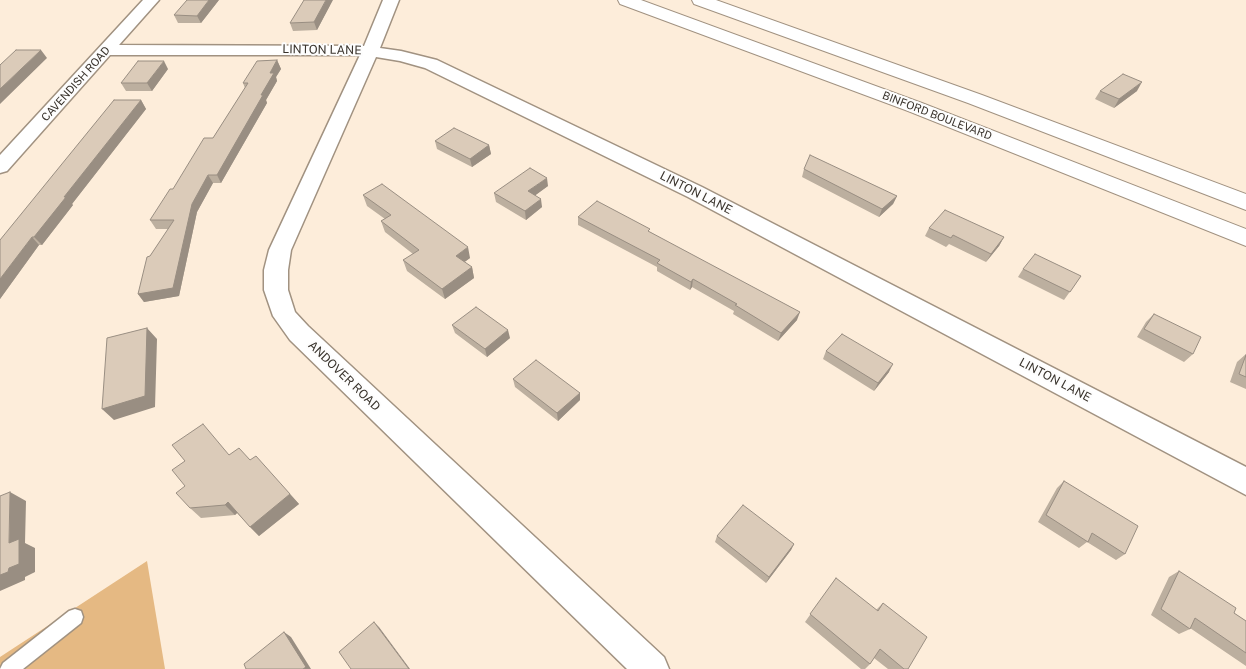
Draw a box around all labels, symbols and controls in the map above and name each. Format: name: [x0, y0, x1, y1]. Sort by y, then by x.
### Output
street label: LINTON LANE: [282, 42, 362, 58]
street label: CAVENDISH ROAD: [39, 44, 113, 124]
street label: BINFORD BOULEVARD: [880, 89, 994, 143]
street label: LINTON LANE: [657, 169, 735, 217]
street label: ANDOVER ROAD: [305, 338, 383, 414]
street label: LINTON LANE: [1017, 355, 1093, 405]

